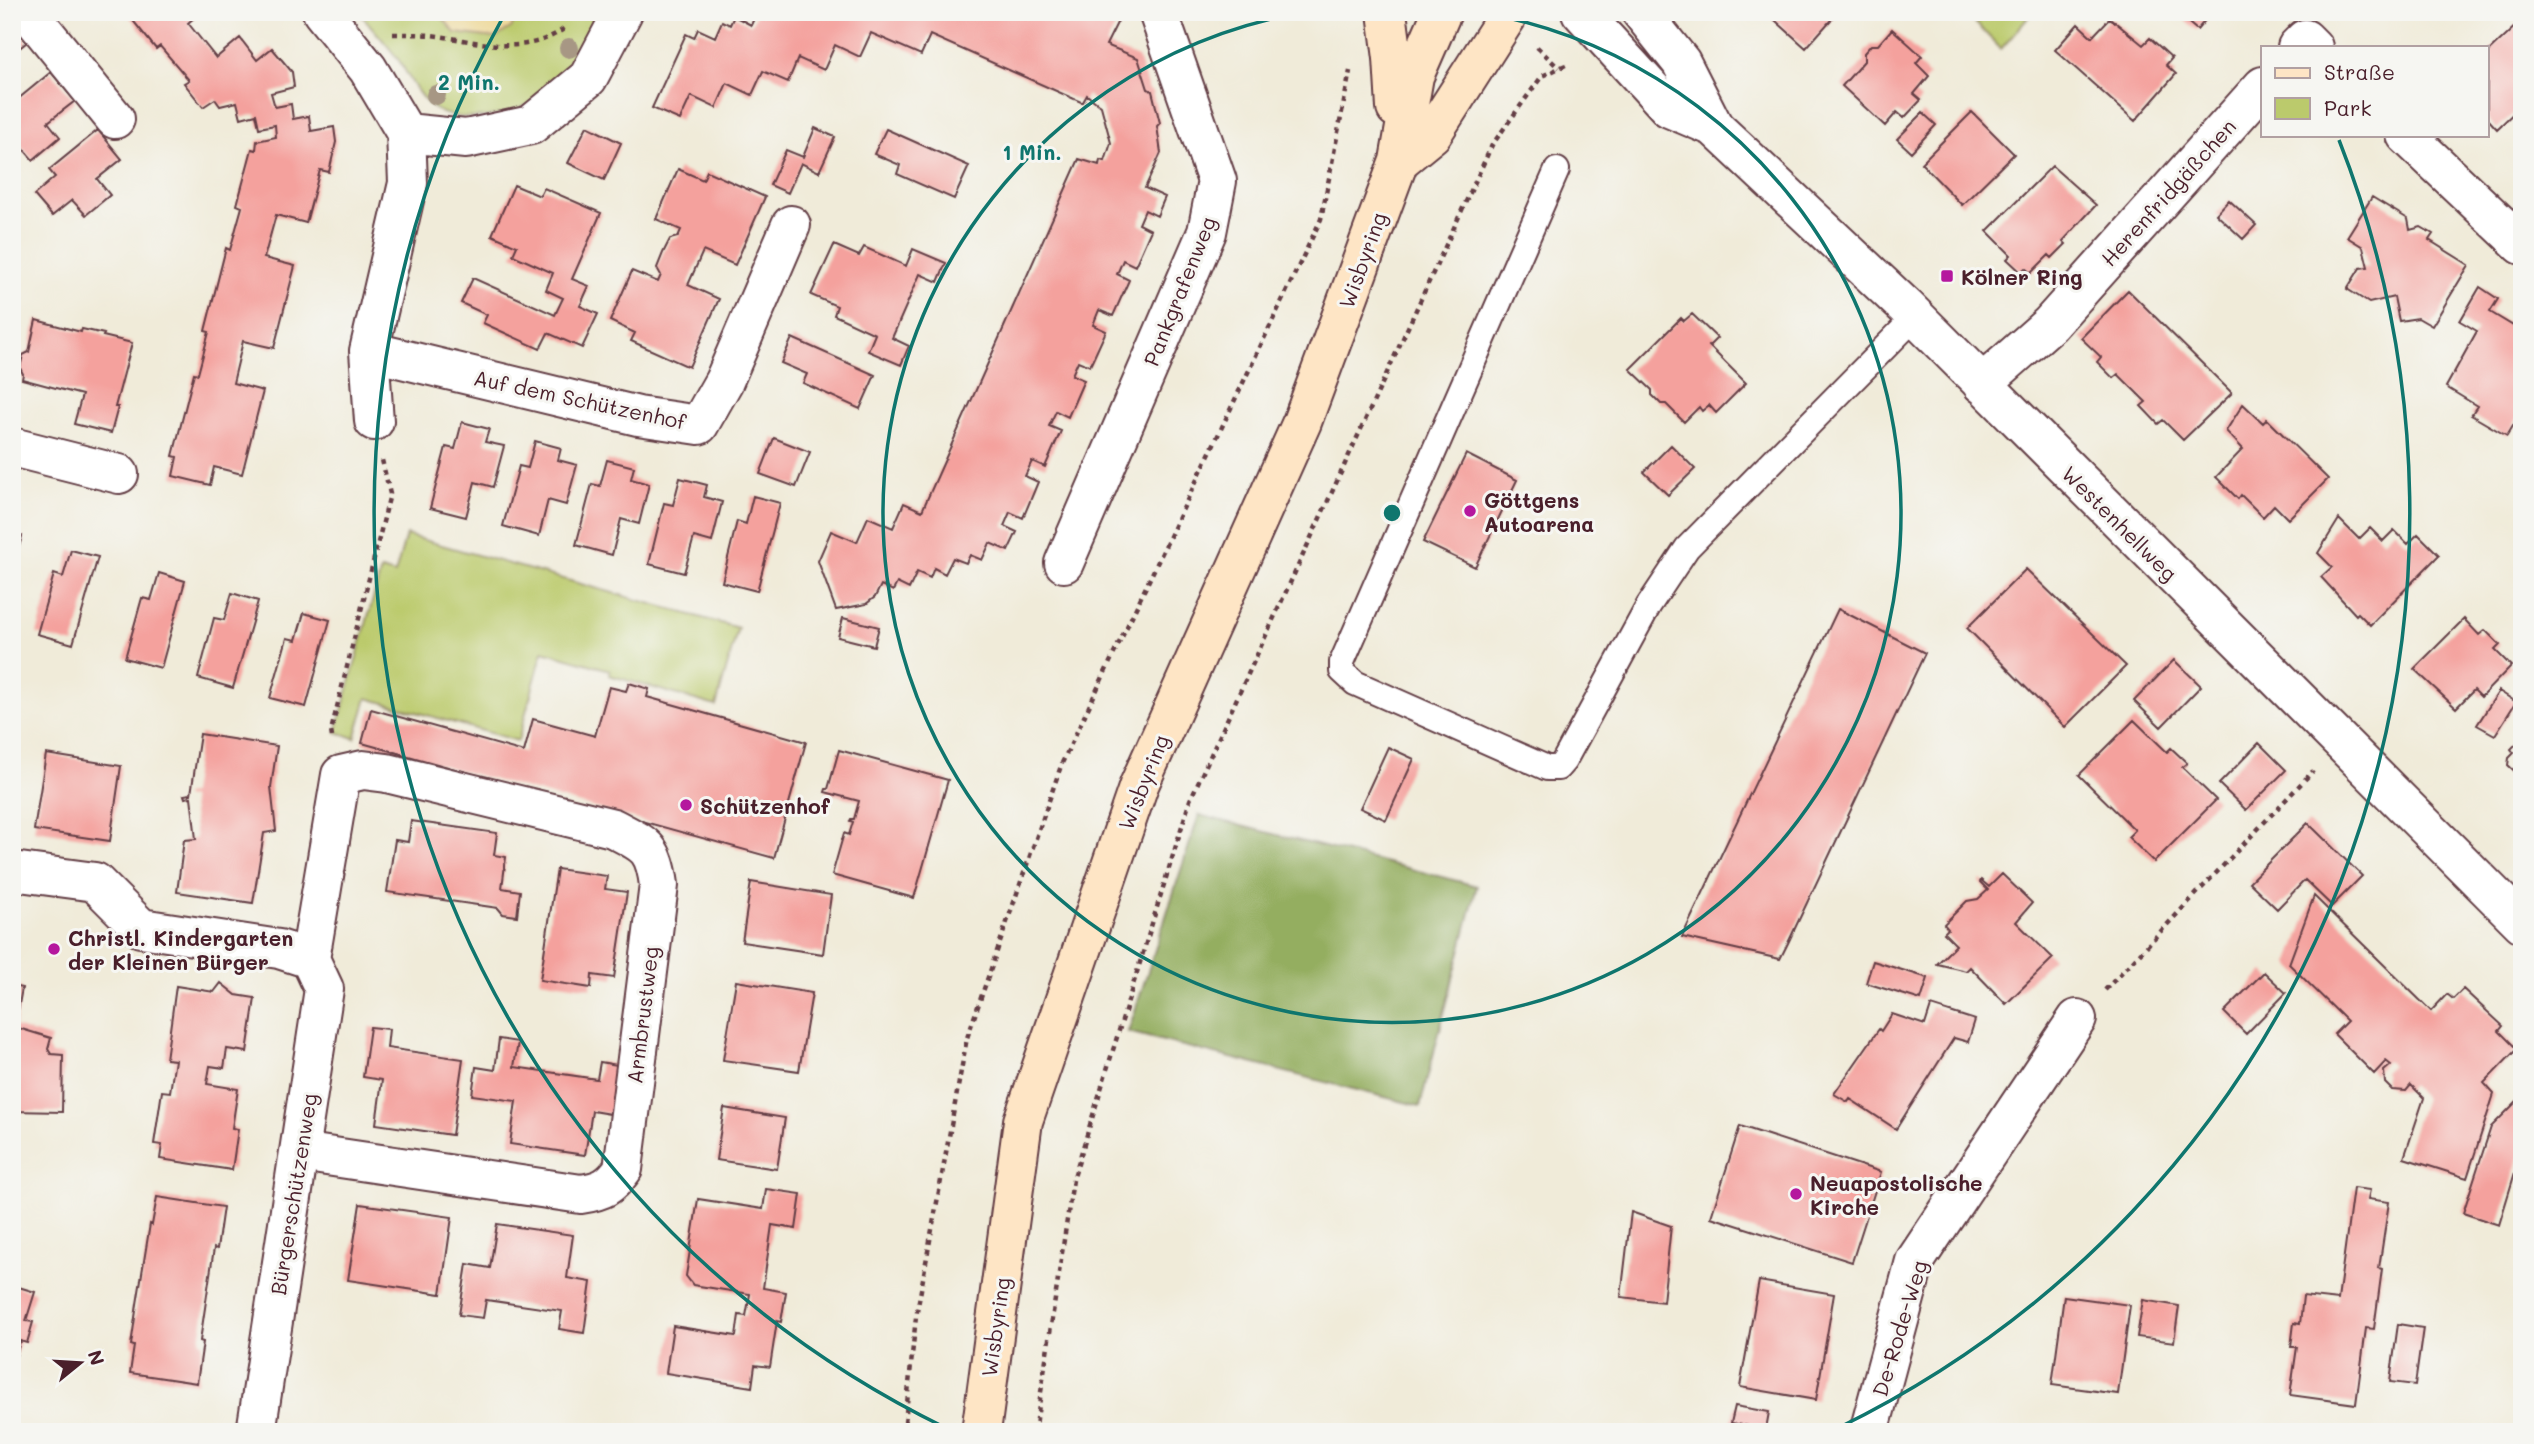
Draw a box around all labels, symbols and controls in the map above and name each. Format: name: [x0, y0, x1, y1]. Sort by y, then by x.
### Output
legend: [2261, 46, 2488, 136]
text: Straße: [2324, 58, 2395, 85]
text: 2 Min.: [438, 68, 500, 95]
text: Park: [2324, 94, 2372, 121]
street label: Herenfridgäßchen: [2095, 113, 2241, 271]
text: 1 Min.: [1002, 138, 1062, 165]
street label: Wisbyring: [1332, 208, 1392, 312]
street label: Pankgrafenweg: [1137, 212, 1221, 370]
place label: Kölner Ring: [1961, 263, 2083, 290]
marker: Kölner Ring: [1939, 268, 1955, 284]
street label: Auf dem Schützenhof: [471, 363, 689, 435]
street label: Westenhellweg: [2057, 460, 2183, 586]
place label: Göttgens Autoarena: [1484, 486, 1594, 537]
centre of rings: [1380, 501, 1404, 525]
marker: Göttgens Autoarena: [1462, 503, 1478, 519]
street label: Wisbyring: [1112, 730, 1174, 834]
place label: Schützenhof: [700, 792, 831, 819]
marker: Schützenhof: [678, 797, 694, 813]
place label: Christl. Kindergarten der Kleinen Bürger: [68, 924, 293, 975]
marker: Christl. Kindergarten der Kleinen Bürger: [46, 941, 62, 957]
street label: Armbrustweg: [620, 945, 664, 1085]
street label: Bürgerschützenweg: [264, 1091, 322, 1297]
place label: Neuapostolische Kirche: [1810, 1169, 1983, 1220]
marker: Neuapostolische Kirche: [1788, 1186, 1804, 1202]
street label: De-Rode-Weg: [1865, 1257, 1933, 1399]
street label: Wisbyring: [975, 1276, 1015, 1378]
north arrow: [46, 1328, 116, 1398]
text: N: [83, 1347, 111, 1368]

